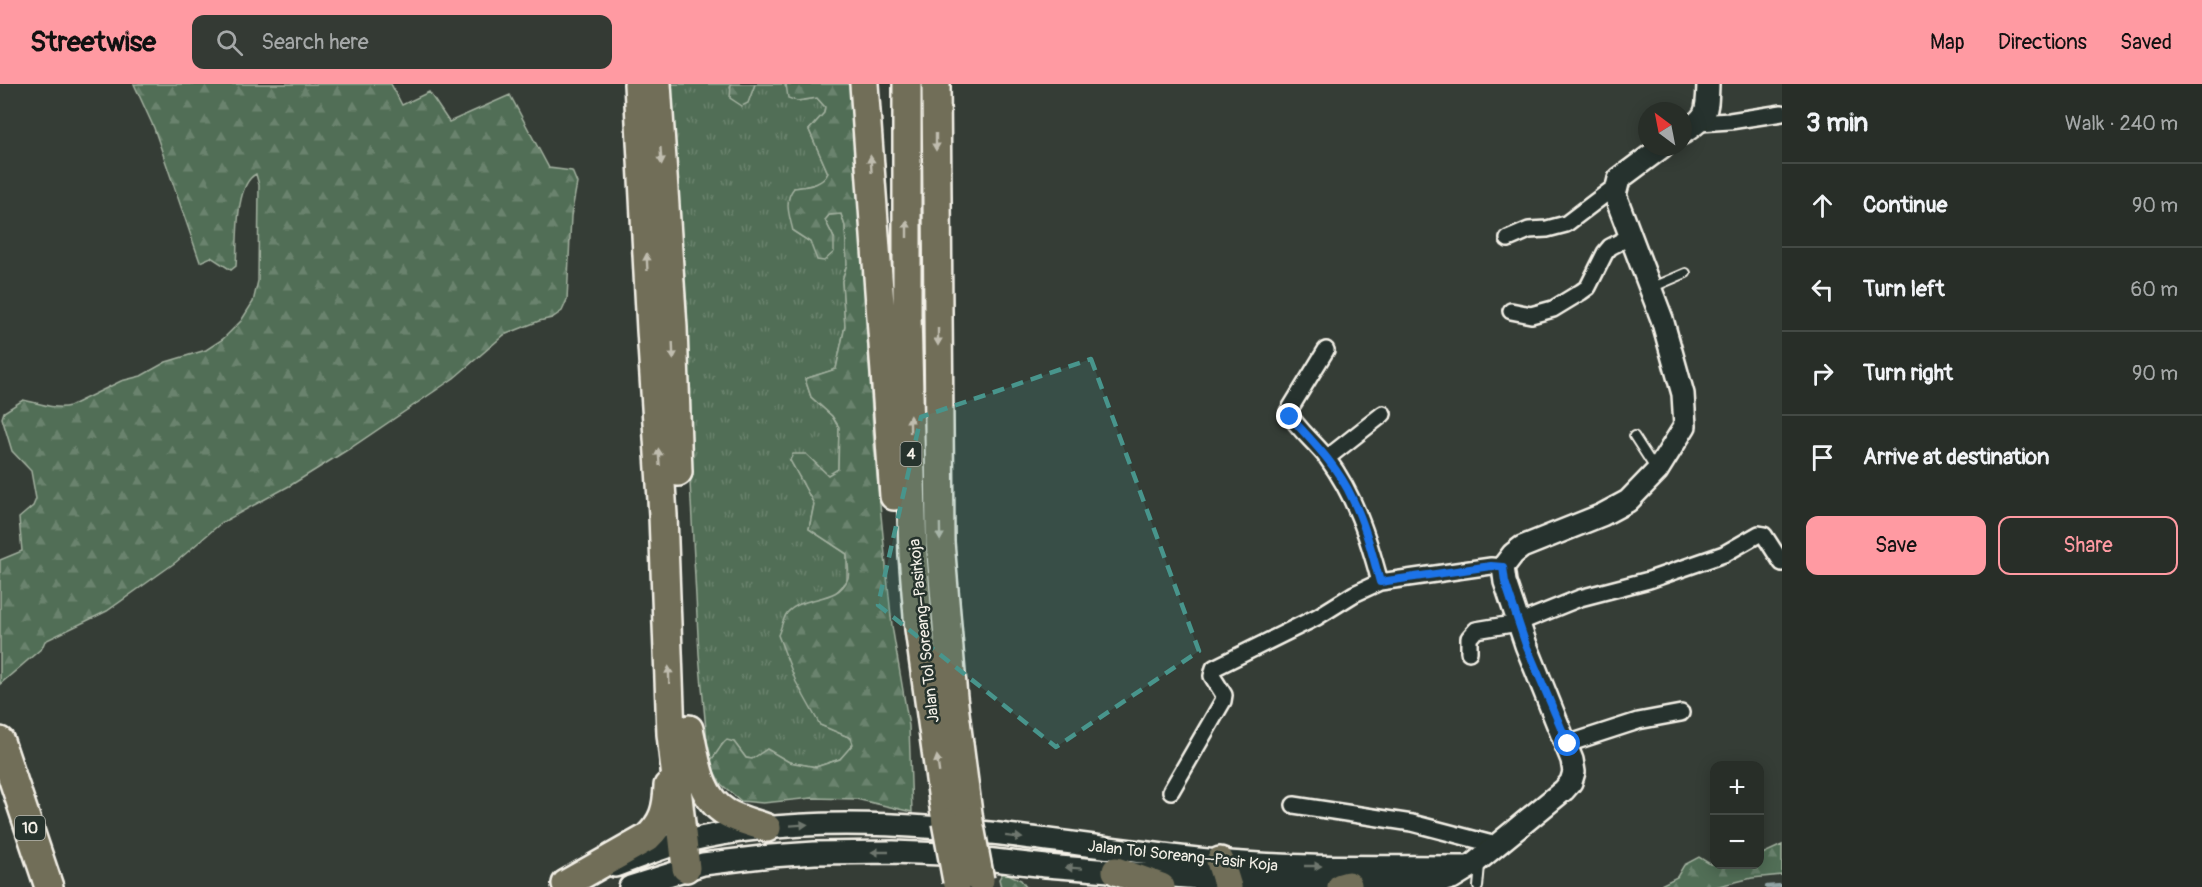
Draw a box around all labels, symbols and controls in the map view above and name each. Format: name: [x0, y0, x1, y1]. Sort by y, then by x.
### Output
search box: [192, 15, 612, 69]
text: Streetwise: [30, 25, 156, 60]
icon: search: [213, 26, 246, 59]
text: Search here: [261, 28, 369, 56]
text: Map: [1930, 29, 1965, 56]
text: Directions: [1998, 29, 2087, 56]
text: Saved: [2120, 29, 2172, 56]
north arrow: [1638, 102, 1692, 156]
text: 3 min: [1806, 107, 1868, 139]
text: Walk · 240 m: [2065, 111, 2178, 136]
one-way arrow: [932, 133, 941, 152]
one-way arrow: [656, 147, 666, 166]
one-way arrow: [867, 154, 876, 173]
icon: ahead: [1806, 189, 1839, 222]
text: Continue: [1863, 191, 1947, 219]
text: 90 m: [2132, 193, 2178, 218]
one-way arrow: [902, 219, 912, 238]
one-way arrow: [642, 252, 651, 271]
icon: left: [1806, 273, 1839, 306]
text: Turn left: [1863, 275, 1945, 303]
text: 60 m: [2131, 277, 2178, 302]
one-way arrow: [933, 328, 943, 347]
one-way arrow: [669, 341, 678, 360]
icon: right: [1806, 357, 1839, 390]
text: Turn right: [1863, 359, 1953, 387]
text: 90 m: [2132, 361, 2178, 386]
route end: [1276, 403, 1302, 429]
one-way arrow: [905, 414, 915, 433]
icon: arrive: [1806, 441, 1839, 474]
road number: 4: [900, 442, 922, 466]
text: Arrive at destination: [1863, 443, 2049, 471]
one-way arrow: [654, 447, 664, 466]
button: Save: [1806, 516, 1986, 575]
button: Share: [1998, 516, 2178, 575]
one-way arrow: [935, 523, 945, 542]
street label: Jalan Tol Soreang–Pasirkoja: [904, 538, 944, 724]
one-way arrow: [664, 666, 673, 685]
route start: [1554, 730, 1580, 756]
one-way arrow: [933, 755, 942, 774]
map controls: [1710, 761, 1764, 869]
button: +: [1710, 761, 1764, 815]
button: −: [1710, 815, 1764, 869]
road number: 10: [15, 816, 45, 840]
one-way arrow: [789, 821, 808, 830]
one-way arrow: [1005, 832, 1024, 842]
street label: Jalan Tol Soreang–Pasir Koja: [1087, 836, 1279, 876]
one-way arrow: [871, 847, 890, 857]
one-way arrow: [1303, 861, 1322, 871]
one-way arrow: [1065, 863, 1084, 872]

